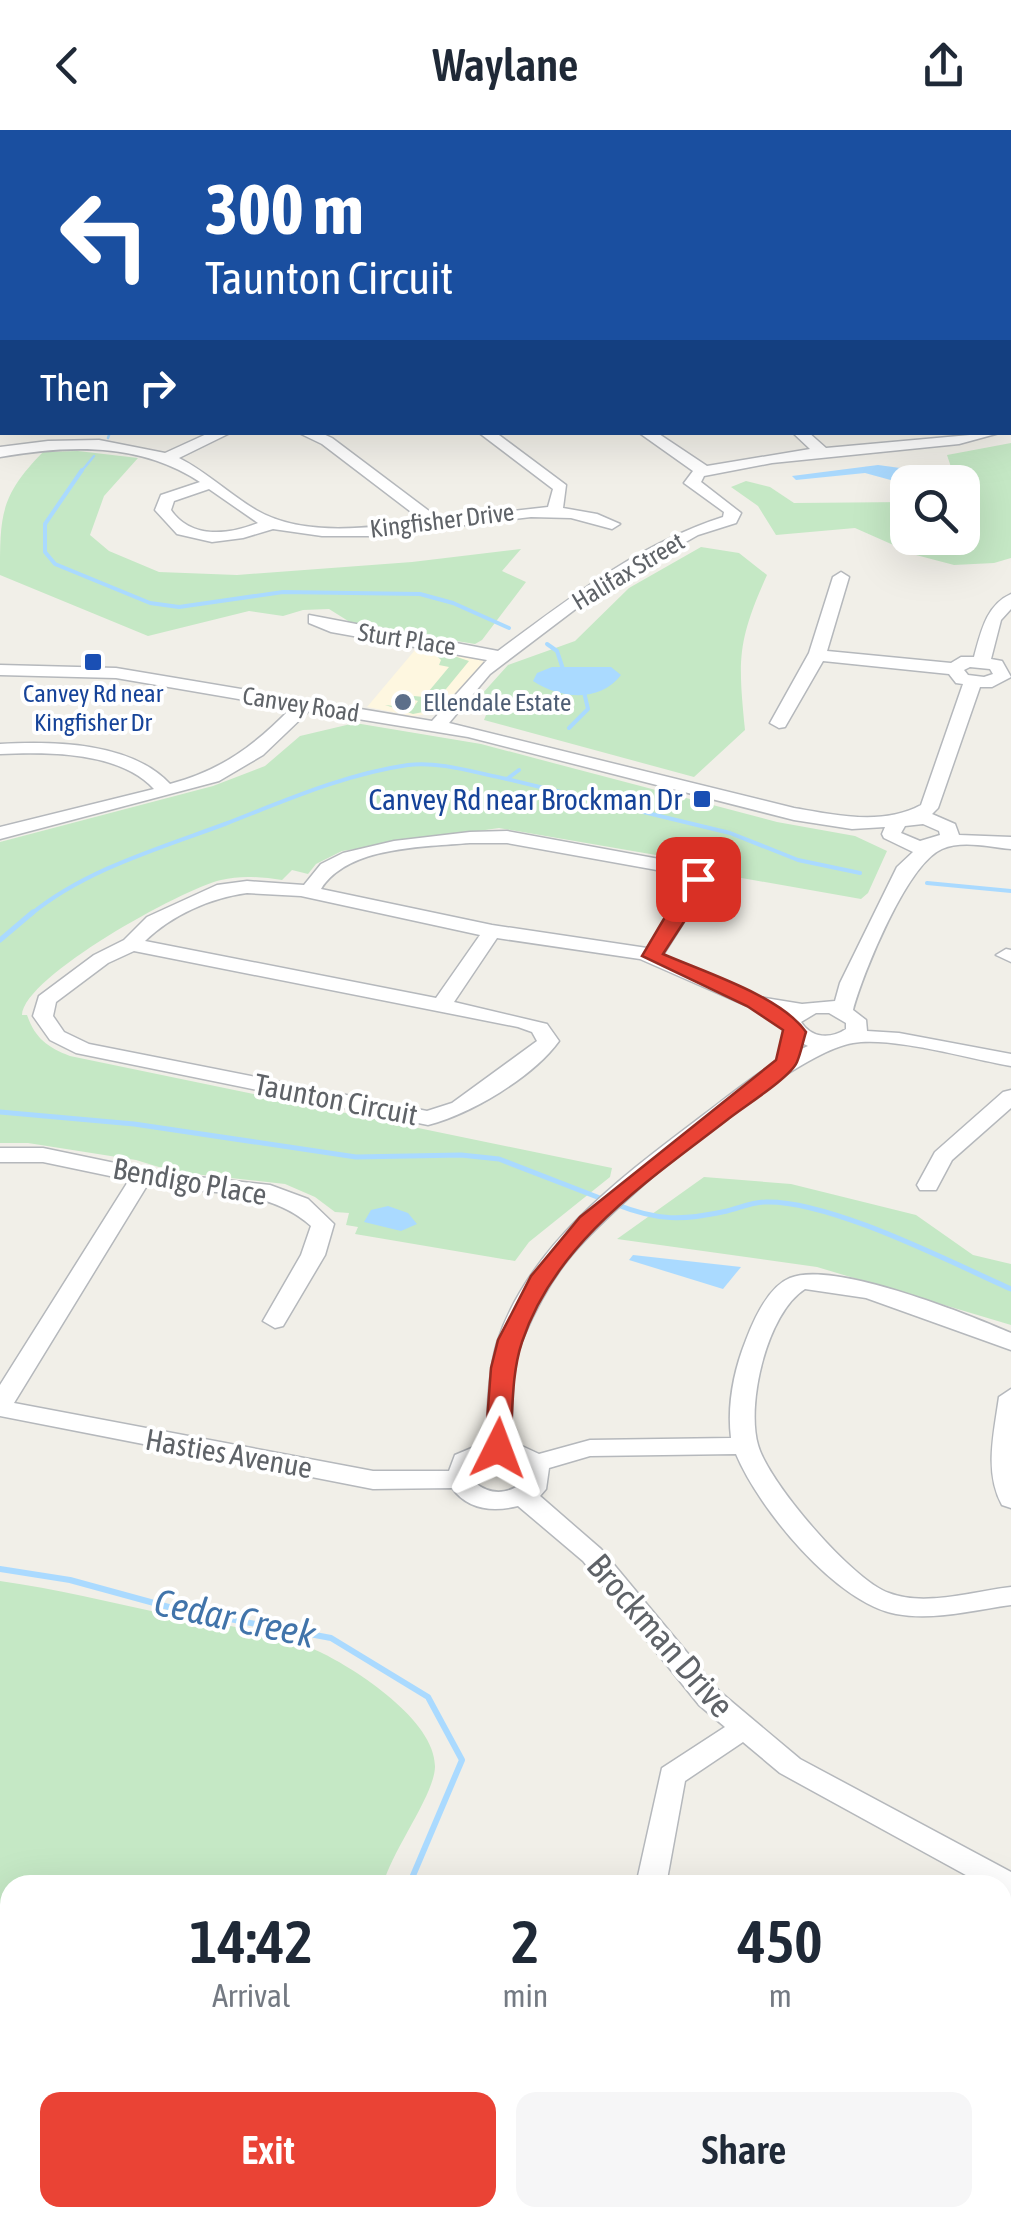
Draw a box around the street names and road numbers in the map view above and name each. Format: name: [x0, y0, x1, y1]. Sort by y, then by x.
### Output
street label: Kingfisher Drive: [368, 497, 516, 543]
street label: Halifax Street: [567, 527, 689, 615]
street label: Sturt Place: [356, 617, 458, 661]
street label: Canvey Road: [241, 681, 361, 727]
street label: Taunton Circuit: [252, 1067, 420, 1131]
street label: Bendigo Place: [111, 1151, 269, 1211]
street label: Hasties Avenue: [143, 1422, 315, 1484]
street label: Brockman Drive: [579, 1545, 743, 1725]

